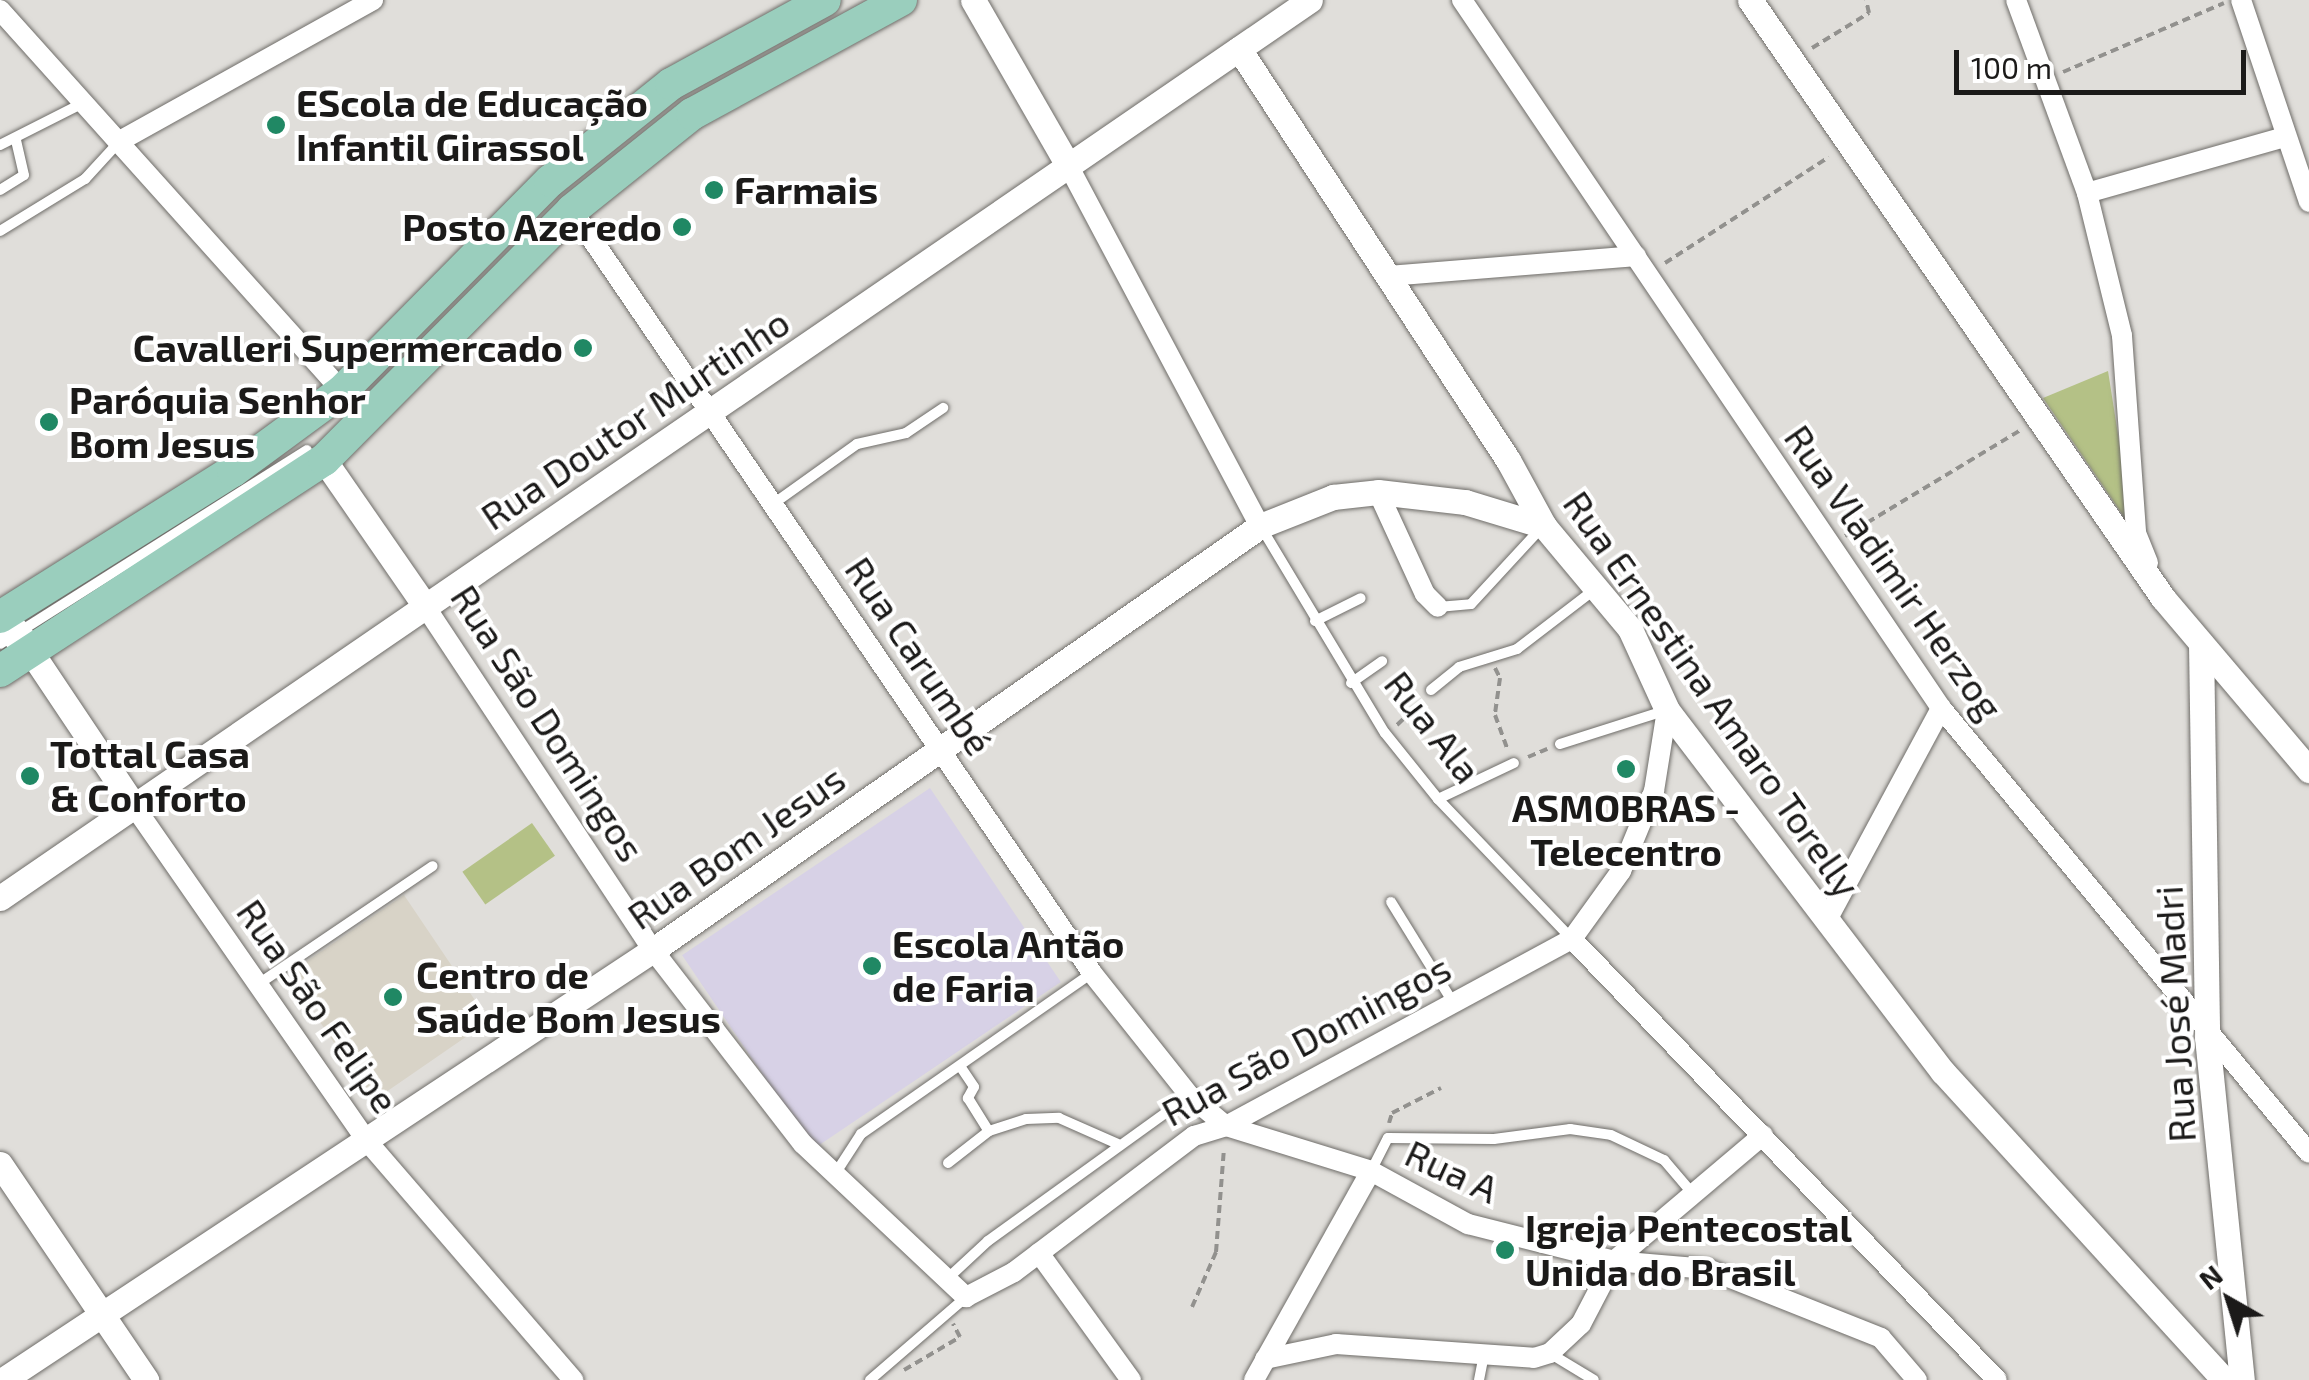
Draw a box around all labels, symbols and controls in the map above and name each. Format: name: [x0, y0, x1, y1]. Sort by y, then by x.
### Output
scale bar: [1959, 30, 2252, 92]
text: 100 m: [1971, 49, 2052, 85]
place label: EScola de Educação Infantil Girassol: [296, 80, 648, 170]
marker: EScola de Educação Infantil Girassol: [265, 114, 287, 136]
place label: Farmais: [734, 167, 878, 213]
marker: Farmais: [703, 179, 725, 201]
place label: Posto Azeredo: [401, 204, 662, 250]
marker: Posto Azeredo: [671, 216, 693, 238]
street label: Rua Doutor Murtinho: [472, 299, 798, 539]
place label: Cavalleri Supermercado: [133, 325, 563, 371]
marker: Cavalleri Supermercado: [572, 337, 594, 359]
place label: Paróquia Senhor Bom Jesus: [69, 377, 366, 466]
marker: Paróquia Senhor Bom Jesus: [38, 411, 60, 433]
street label: Rua Vladimir Herzog: [1775, 415, 2013, 729]
street label: Rua Ernestina Amaro Torelly: [1554, 481, 1870, 907]
street label: Rua Carumbé: [836, 548, 1002, 764]
street label: Rua São Domingos: [442, 576, 654, 870]
street label: Rua Ala: [1375, 662, 1491, 792]
place label: Tottal Casa & Conforto: [50, 731, 251, 821]
street label: Rua Bom Jesus: [618, 755, 854, 939]
marker: ASMOBRAS - Telecentro: [1615, 758, 1637, 780]
marker: Tottal Casa & Conforto: [19, 765, 41, 787]
place label: ASMOBRAS - Telecentro: [1512, 785, 1740, 874]
street label: Rua José Madri: [2145, 884, 2205, 1144]
street label: Rua São Felipe: [228, 890, 408, 1122]
place label: Escola Antão de Faria: [892, 921, 1125, 1011]
street label: Rua São Domingos: [1154, 945, 1458, 1135]
place label: Centro de Saúde Bom Jesus: [416, 952, 722, 1042]
marker: Escola Antão de Faria: [861, 955, 883, 977]
marker: Centro de Saúde Bom Jesus: [380, 984, 406, 1010]
street label: Rua A: [1398, 1130, 1506, 1212]
place label: Igreja Pentecostal Unida do Brasil: [1525, 1205, 1852, 1294]
marker: Igreja Pentecostal Unida do Brasil: [1494, 1239, 1516, 1261]
north arrow: [2179, 1250, 2279, 1350]
text: N: [2192, 1257, 2229, 1296]

